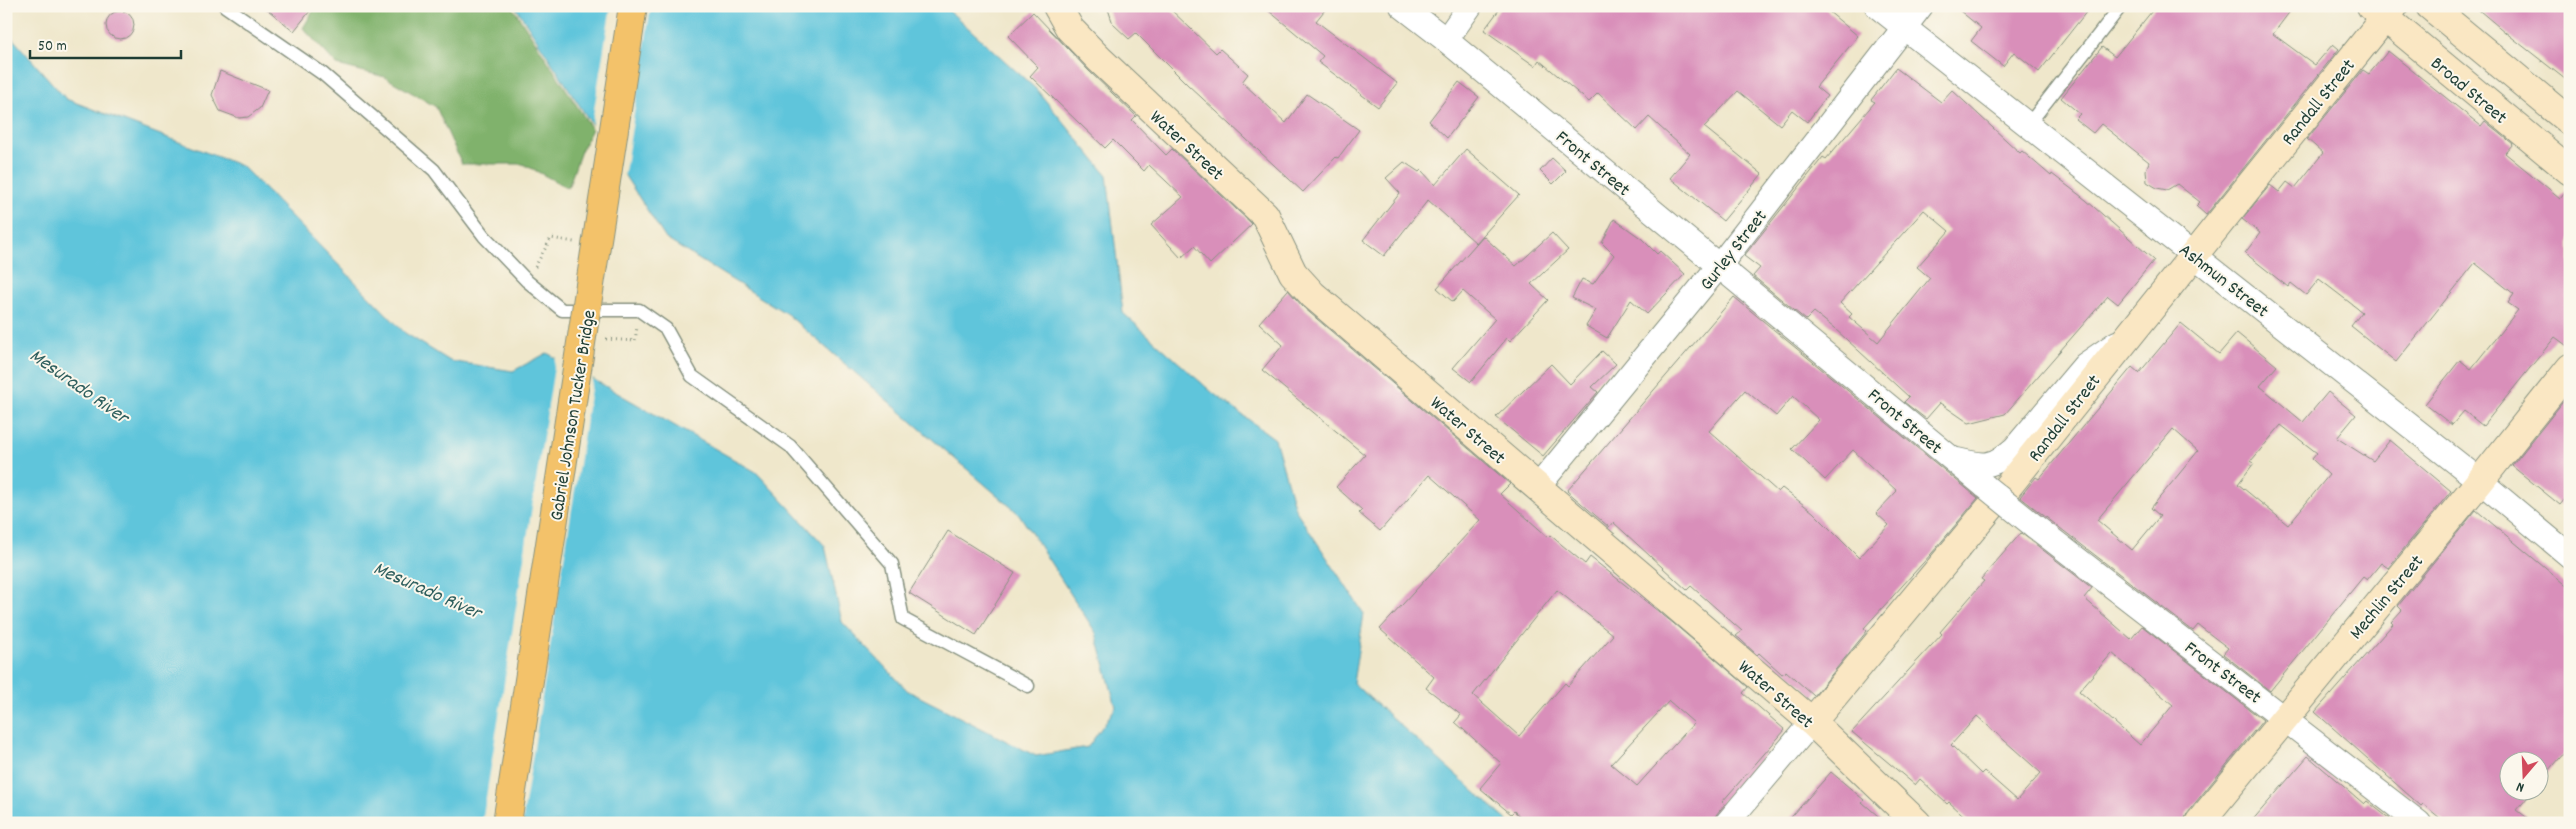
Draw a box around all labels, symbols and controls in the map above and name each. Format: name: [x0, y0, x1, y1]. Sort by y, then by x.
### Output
scale bar: [30, 28, 181, 60]
text: 50 m: [38, 36, 67, 58]
street label: Broad Street: [2424, 51, 2512, 132]
street label: Randall Street: [2276, 54, 2363, 152]
street label: Water Street: [1142, 105, 1229, 188]
street label: Front Street: [1548, 125, 1635, 204]
street label: Gurley Street: [1695, 205, 1775, 297]
street label: Ashmun Street: [2172, 238, 2274, 326]
street label: Gabriel Johnson Tucker Bridge: [544, 308, 604, 523]
water label: Mesurado River: [23, 343, 136, 433]
street label: Randall Street: [2023, 370, 2109, 469]
street label: Front Street: [1860, 383, 1947, 462]
street label: Water Street: [1423, 391, 1511, 472]
street label: Mechlin Street: [2344, 550, 2431, 646]
water label: Mesurado River: [368, 556, 487, 629]
street label: Front Street: [2178, 636, 2266, 712]
street label: Water Street: [1731, 655, 1819, 736]
north arrow: [2498, 752, 2548, 802]
text: N: [2514, 776, 2527, 797]

